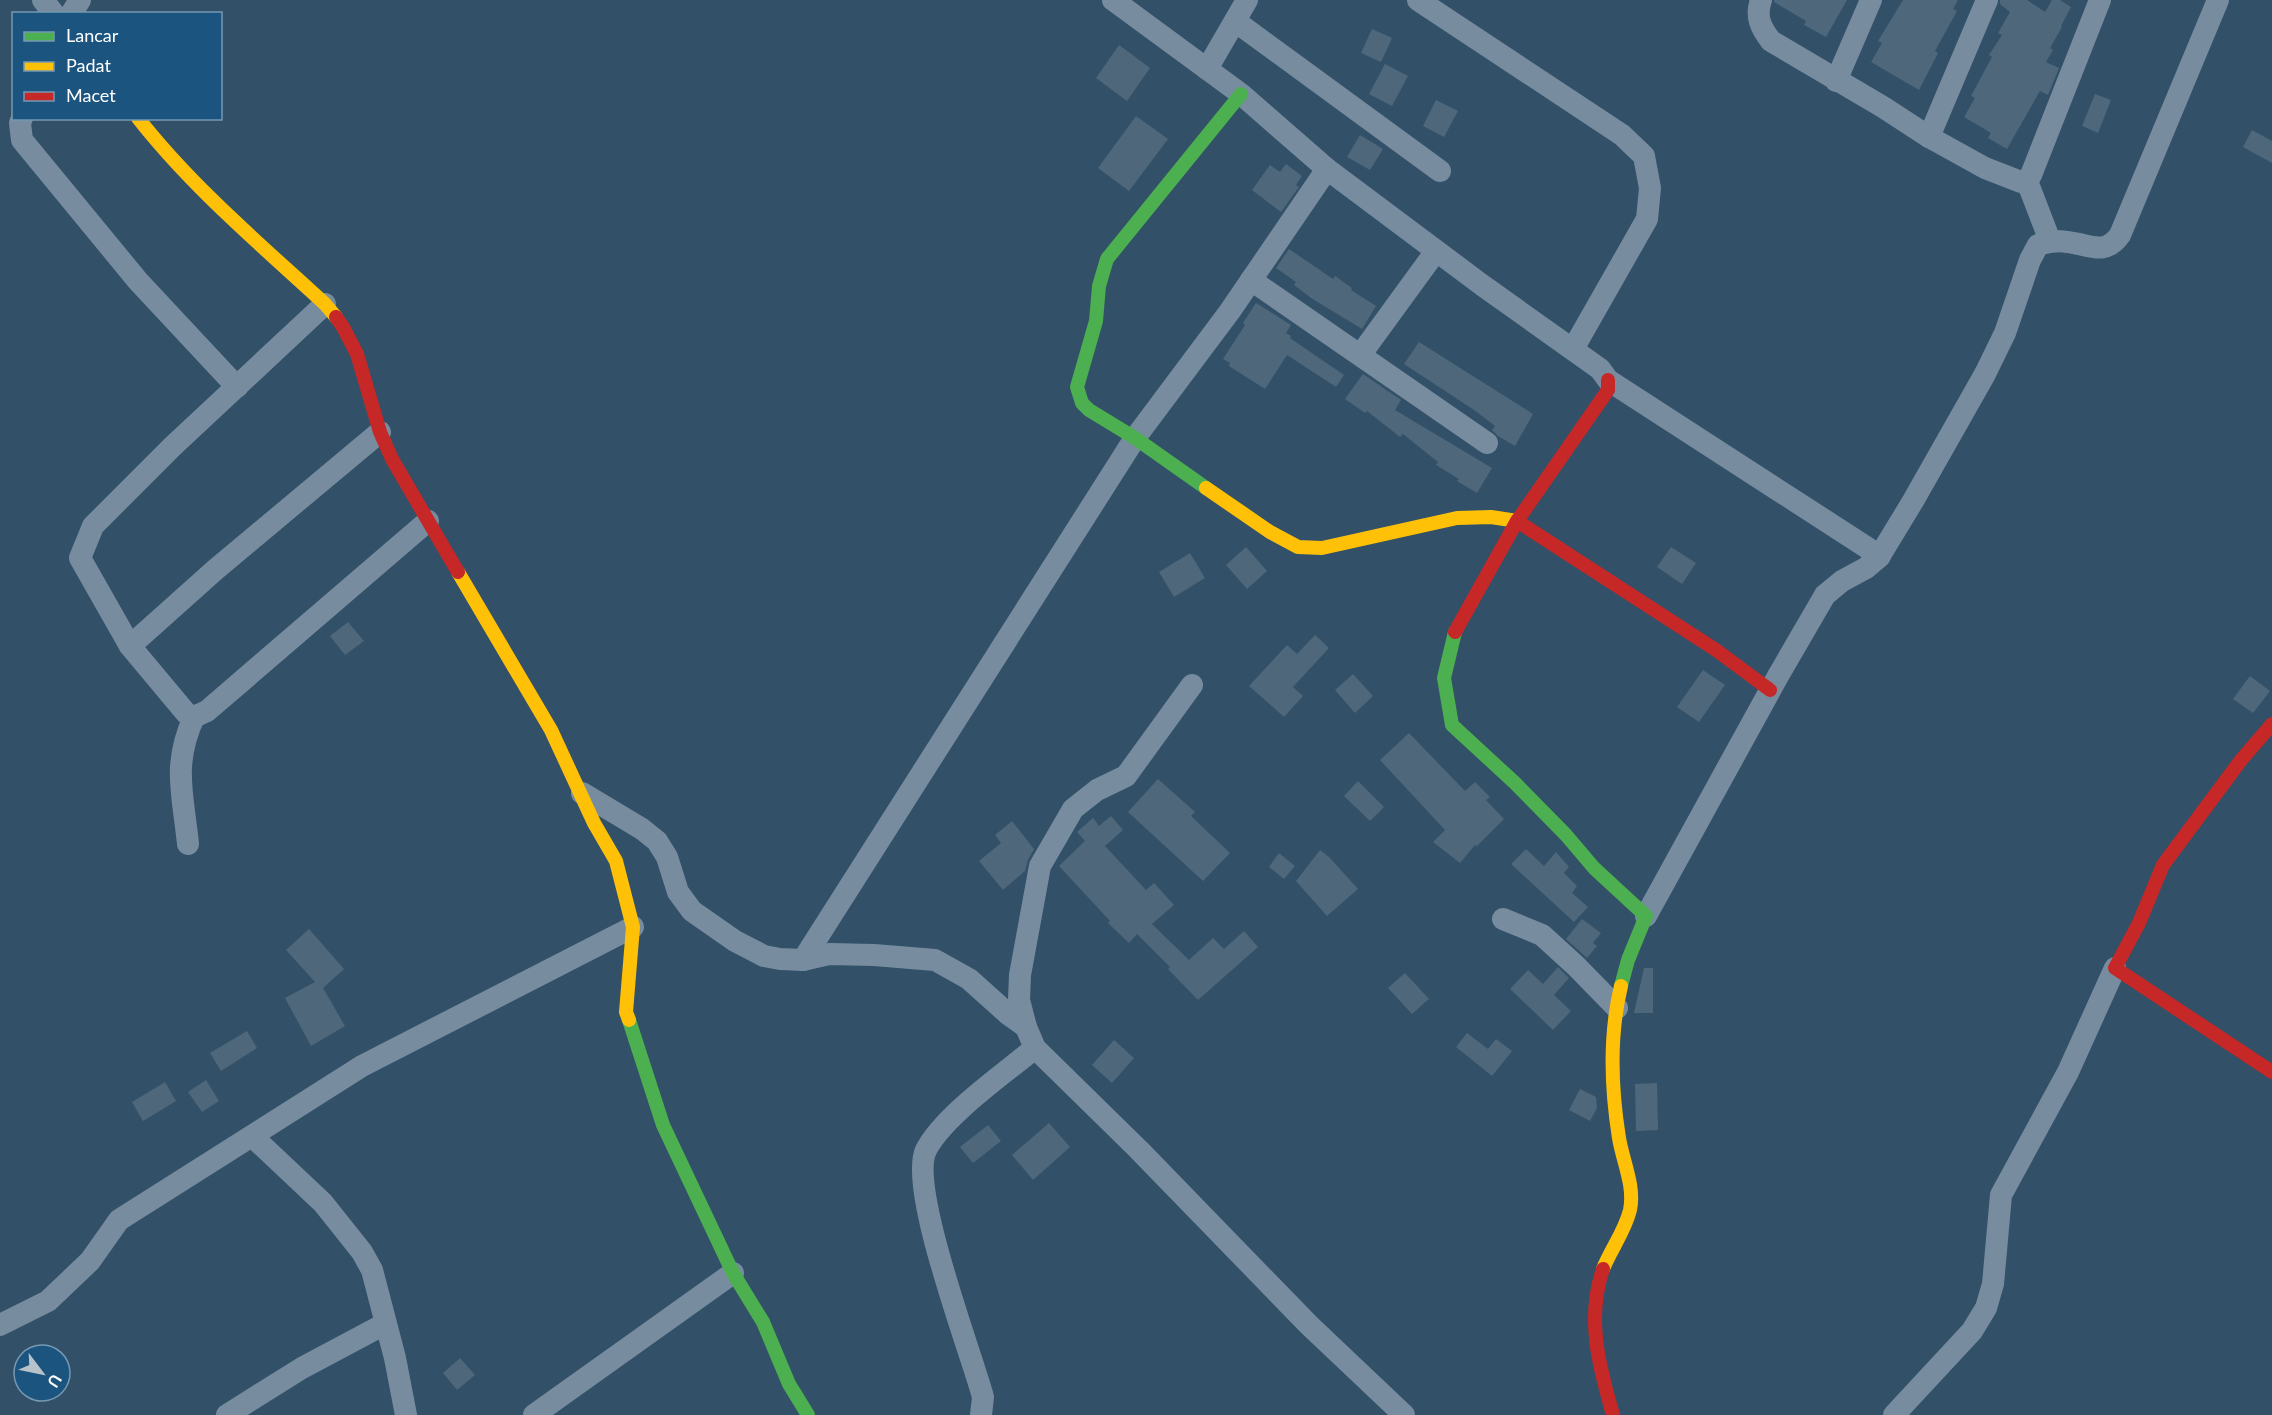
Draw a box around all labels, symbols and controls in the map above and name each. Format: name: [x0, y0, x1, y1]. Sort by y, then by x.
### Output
legend: [12, 12, 222, 120]
text: Lancar: [66, 24, 119, 46]
text: Padat: [66, 54, 111, 76]
text: Macet: [66, 84, 116, 106]
north arrow: [12, 1343, 72, 1403]
text: U: [44, 1371, 66, 1391]

